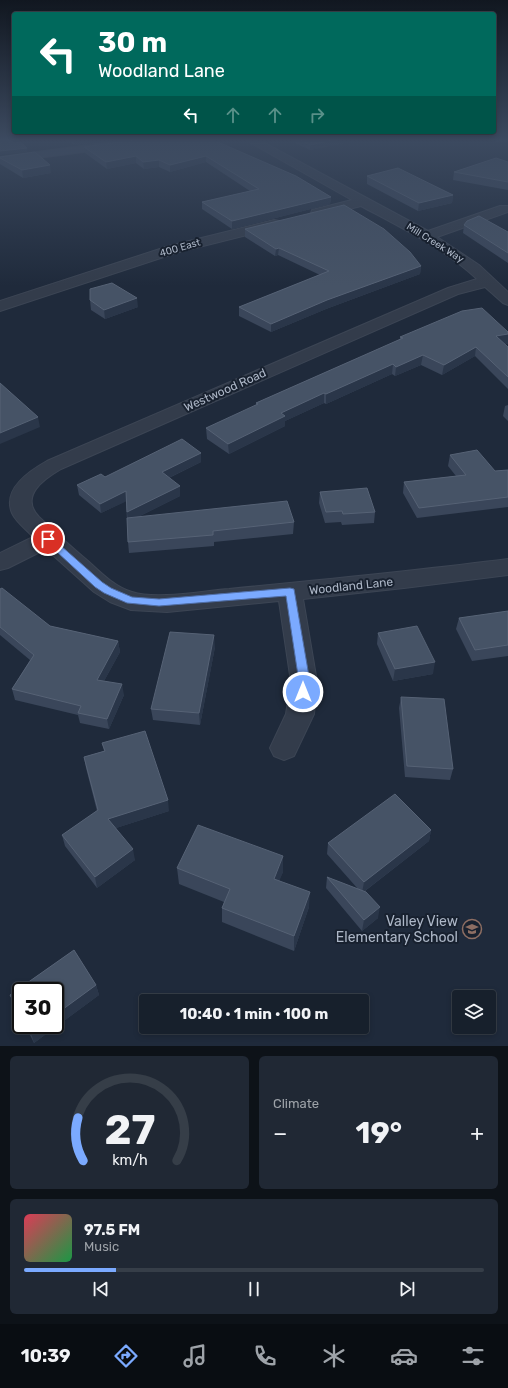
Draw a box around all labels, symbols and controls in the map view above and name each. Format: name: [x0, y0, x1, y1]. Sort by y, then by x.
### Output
text: 30 m: [98, 26, 167, 59]
icon: left: [32, 28, 84, 80]
text: Woodland Lane: [98, 60, 225, 82]
icon: left: [180, 104, 202, 126]
icon: ahead: [222, 104, 244, 126]
icon: ahead: [264, 104, 286, 126]
icon: right: [306, 104, 328, 126]
street label: Mill Creek Way: [404, 221, 466, 266]
street label: 400 East: [158, 236, 202, 260]
street label: Westwood Road: [182, 366, 268, 414]
pin: [31, 522, 65, 556]
icon: arrive: [37, 528, 59, 550]
street label: Woodland Lane: [308, 575, 394, 597]
position arrow: [282, 671, 324, 713]
place label: Valley View Elementary School: [336, 913, 458, 946]
school or university icon: Valley View Elementary School: [461, 918, 483, 940]
speed limit sign: 30: [12, 982, 64, 1034]
map controls: [452, 990, 496, 1034]
button: layers: [452, 990, 496, 1034]
text: 10:40 · 1 min · 100 m: [180, 1005, 328, 1023]
text: Climate: [273, 1096, 319, 1111]
text: 27: [104, 1104, 155, 1153]
text: 19°: [356, 1115, 402, 1151]
text: −: [273, 1120, 287, 1147]
text: +: [470, 1120, 484, 1147]
text: km/h: [112, 1151, 147, 1168]
text: 97.5 FM: [84, 1221, 140, 1239]
text: Music: [84, 1239, 119, 1254]
icon: previous: [90, 1278, 112, 1300]
icon: pause: [243, 1278, 265, 1300]
icon: next: [396, 1278, 418, 1300]
icon: directions: [112, 1342, 140, 1370]
icon: music: [181, 1342, 209, 1370]
icon: phone: [251, 1342, 279, 1370]
icon: climate: [320, 1342, 348, 1370]
icon: car: [390, 1342, 418, 1370]
icon: filters: [459, 1342, 487, 1370]
text: 10:39: [21, 1345, 71, 1367]

